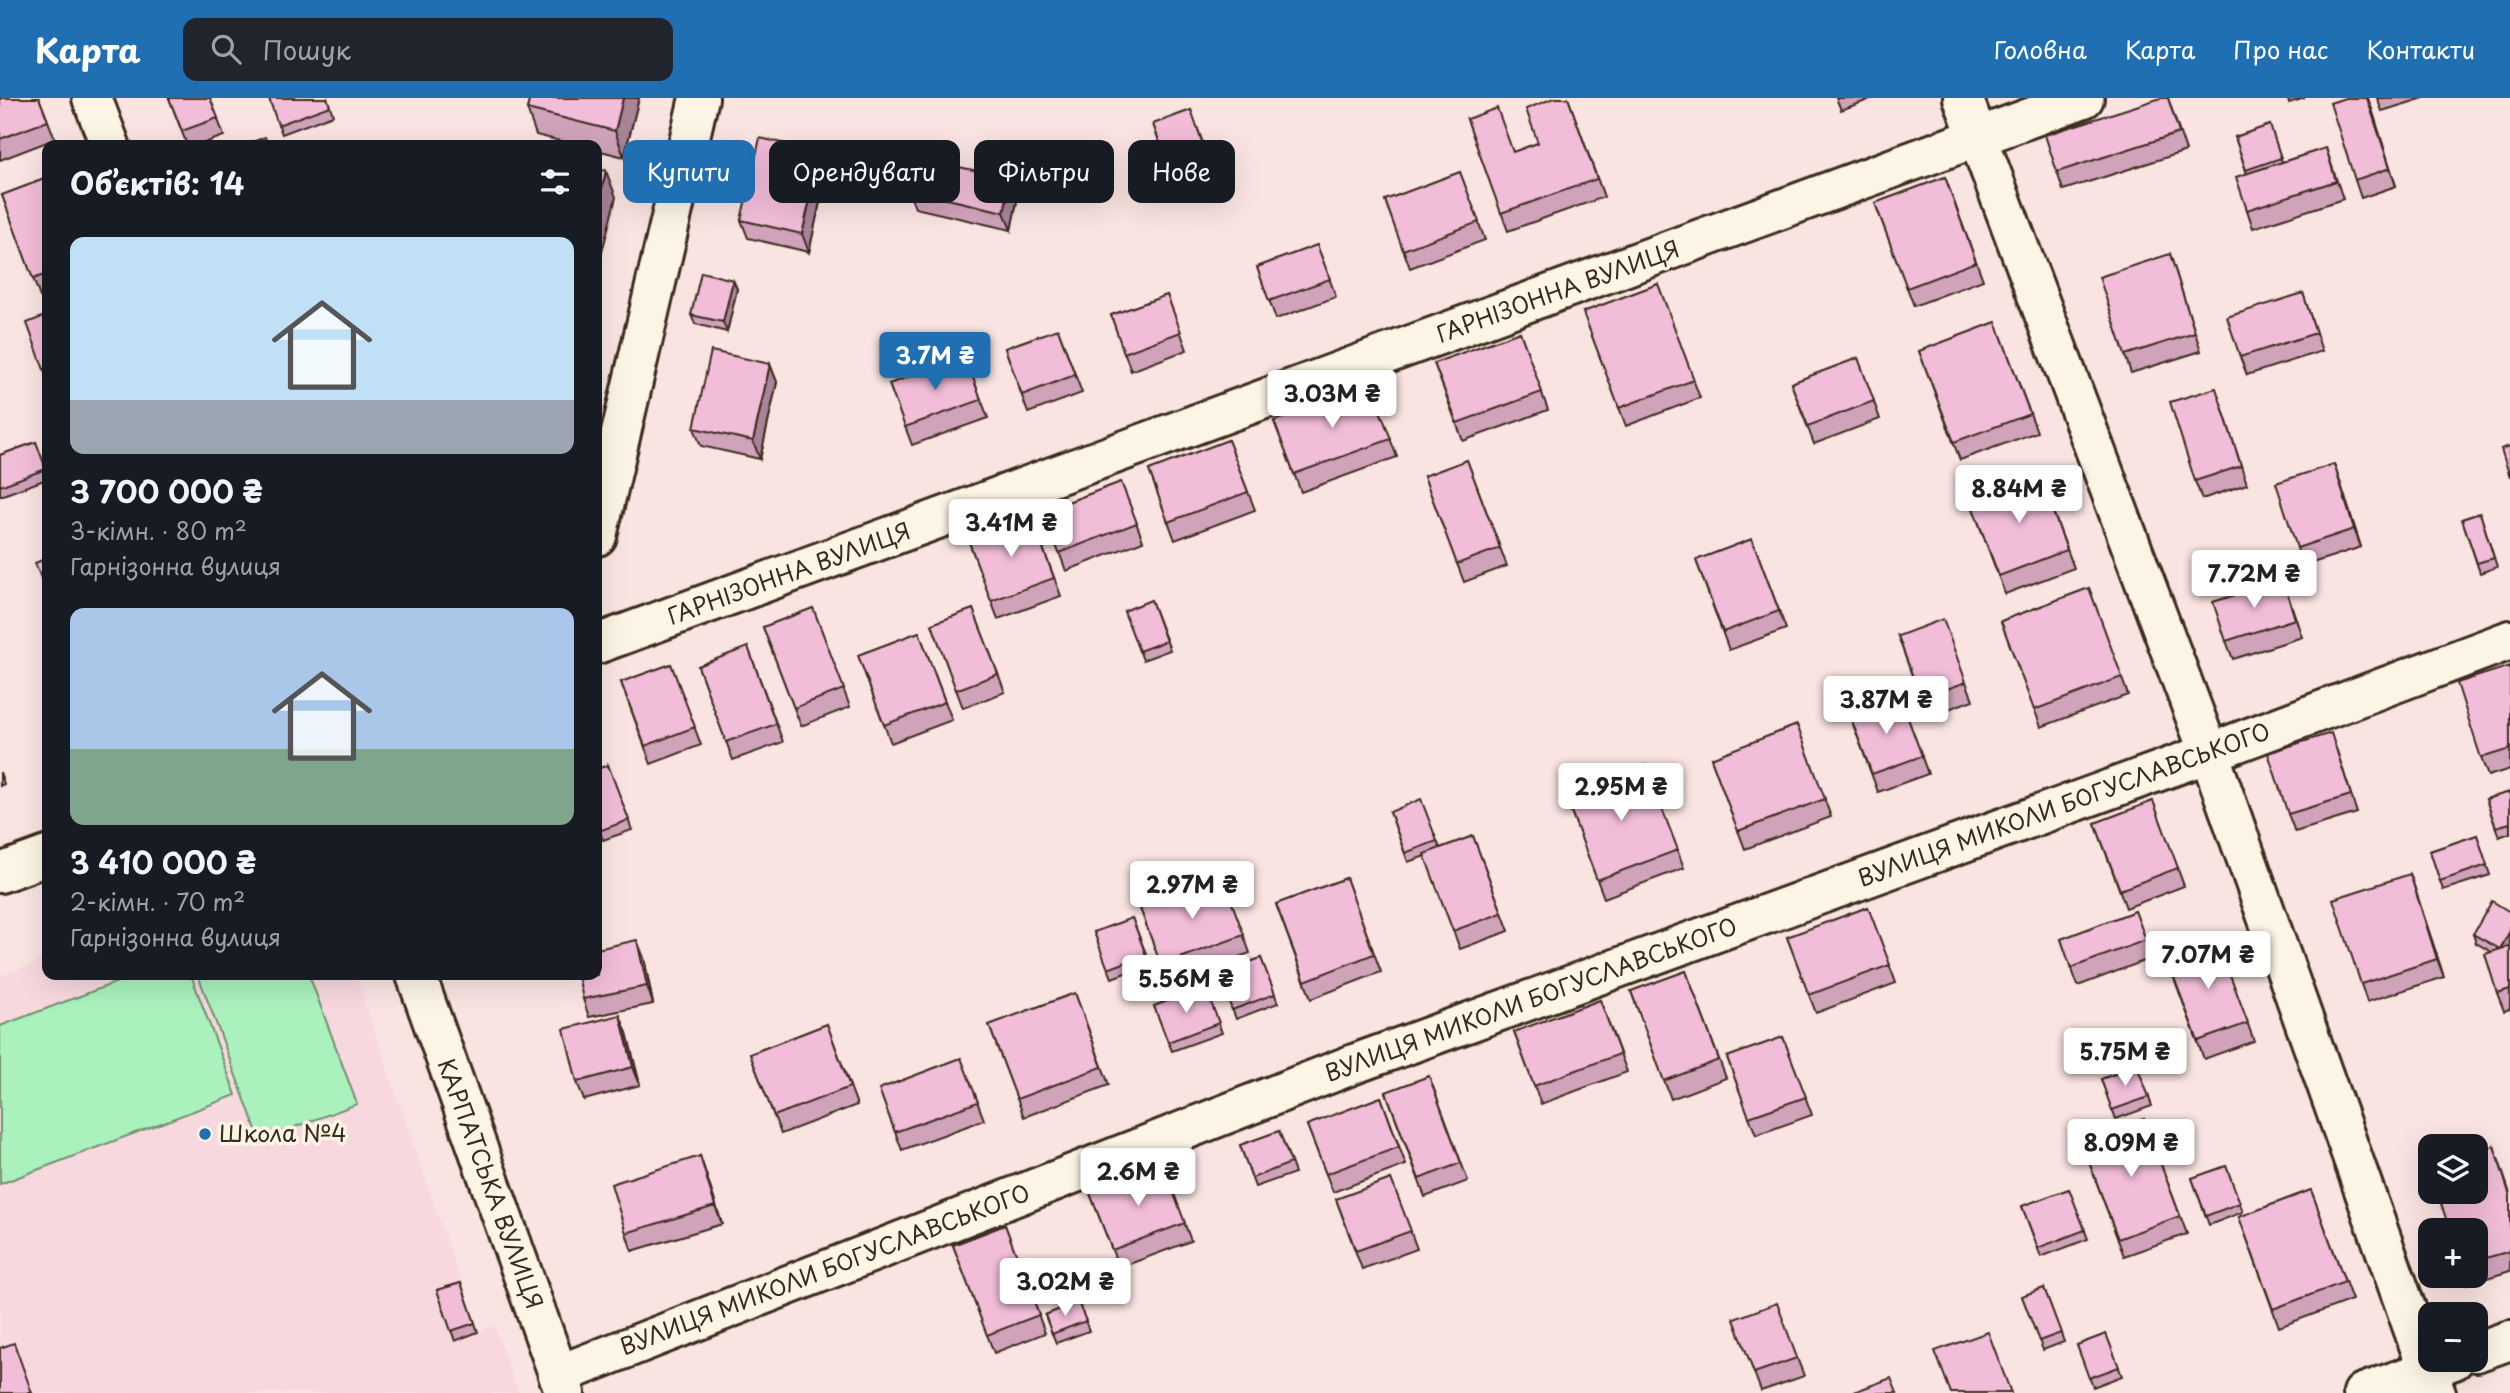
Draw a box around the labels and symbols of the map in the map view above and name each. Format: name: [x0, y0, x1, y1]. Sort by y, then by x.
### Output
street label: ГАРНІЗОННА ВУЛИЦЯ: [1431, 230, 1684, 351]
pin: 3.7M ₴: [878, 332, 992, 392]
pin: 3.03M ₴: [1267, 370, 1397, 430]
pin: 8.84M ₴: [1954, 466, 2084, 525]
pin: 3.41M ₴: [946, 500, 1076, 559]
street label: ГАРНІЗОННА ВУЛИЦЯ: [662, 512, 915, 633]
pin: 7.72M ₴: [2189, 550, 2319, 610]
pin: 3.87M ₴: [1821, 676, 1951, 736]
street label: ВУЛИЦЯ МИКОЛИ БОГУСЛАВСЬКОГО: [1852, 712, 2275, 895]
pin: 2.95M ₴: [1556, 764, 1686, 823]
pin: 2.97M ₴: [1127, 862, 1257, 921]
street label: ВУЛИЦЯ МИКОЛИ БОГУСЛАВСЬКОГО: [1319, 907, 1742, 1090]
pin: 7.07M ₴: [2143, 932, 2273, 991]
pin: 5.56M ₴: [1121, 956, 1251, 1015]
pin: 5.75M ₴: [2060, 1028, 2190, 1088]
street label: КАРПАТСЬКА ВУЛИЦЯ: [430, 1053, 553, 1314]
place label: Школа №4: [219, 1115, 347, 1150]
pin: 8.09M ₴: [2066, 1119, 2196, 1179]
marker: Школа №4: [197, 1126, 213, 1142]
pin: 2.6M ₴: [1081, 1148, 1195, 1208]
street label: ВУЛИЦЯ МИКОЛИ БОГУСЛАВСЬКОГО: [614, 1174, 1035, 1363]
pin: 3.02M ₴: [1000, 1258, 1130, 1318]

